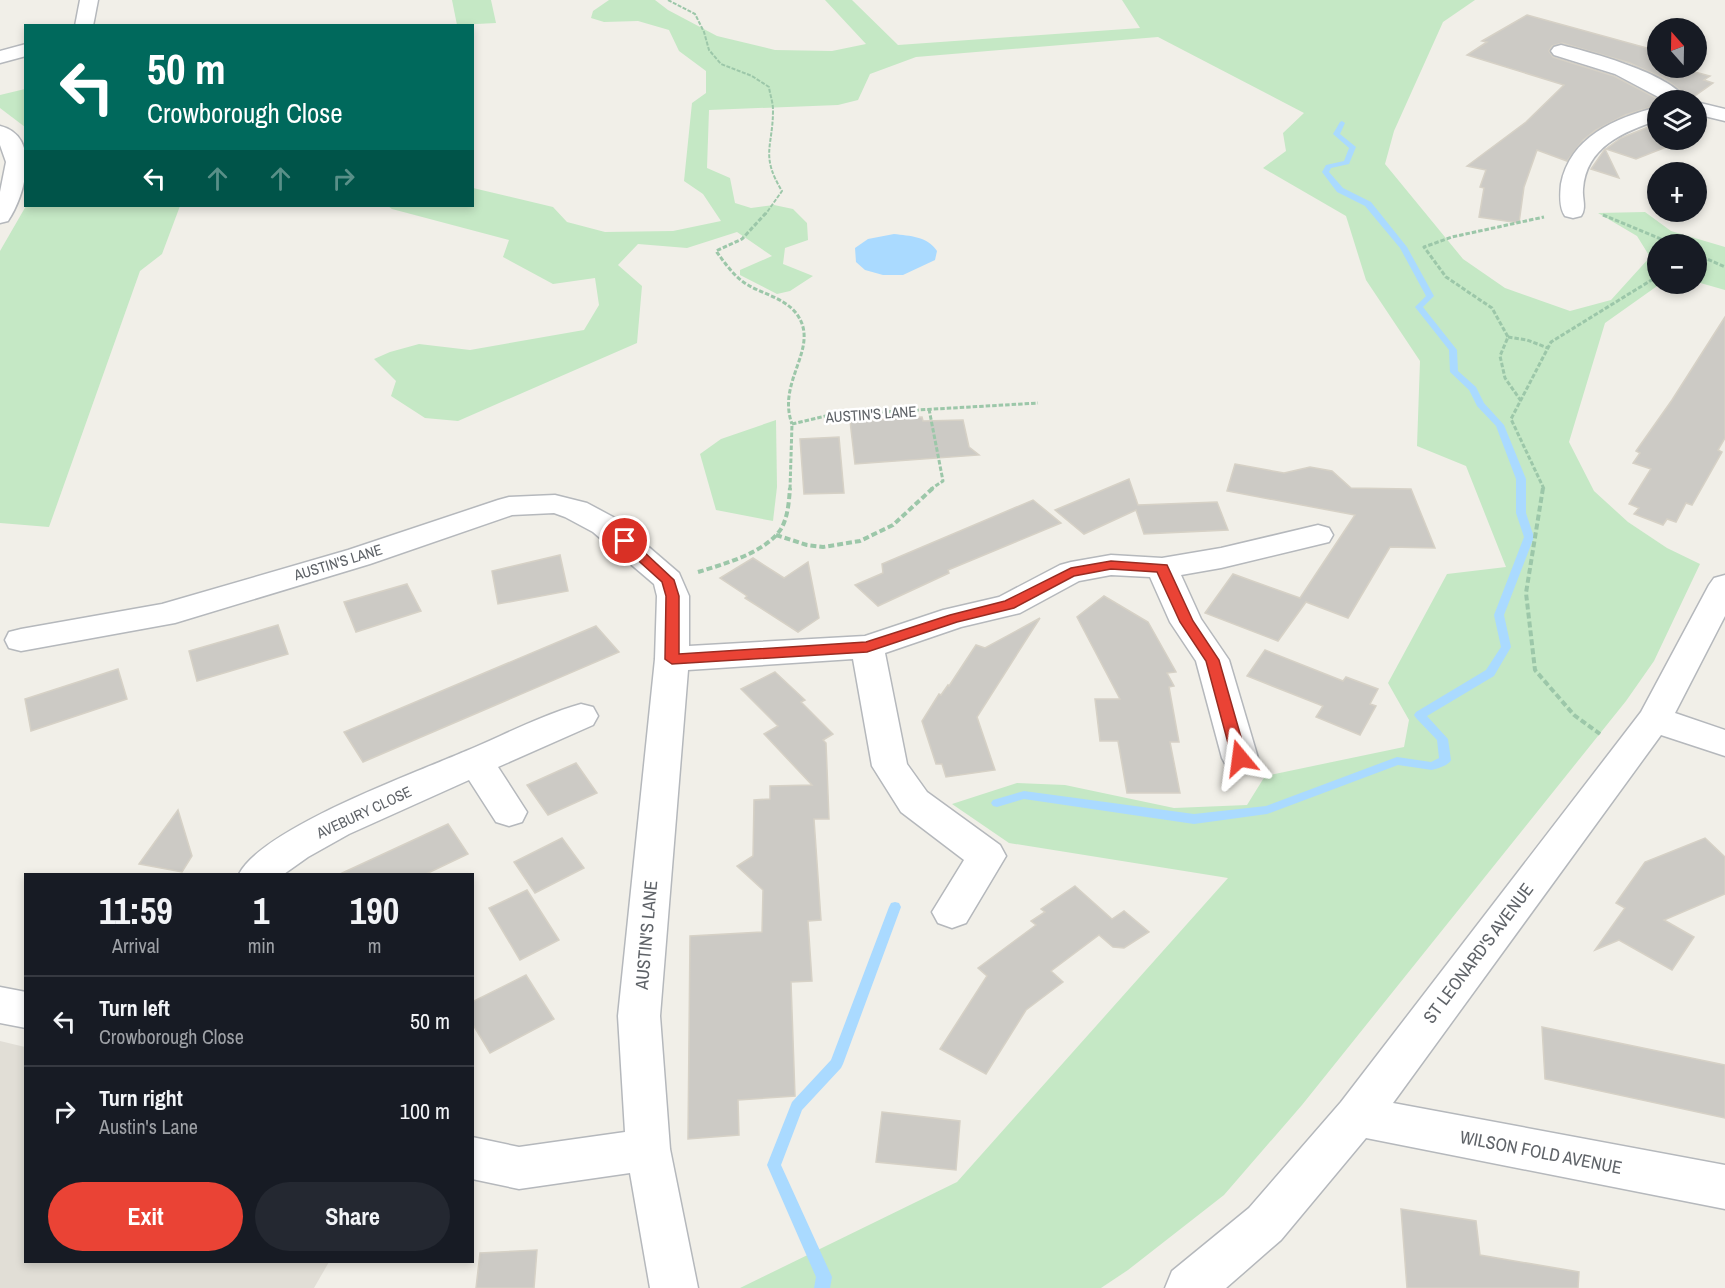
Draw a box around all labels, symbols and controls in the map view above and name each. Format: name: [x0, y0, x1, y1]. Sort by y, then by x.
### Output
north arrow: [1647, 18, 1707, 78]
map controls: [1647, 18, 1707, 294]
text: 50 m: [147, 41, 226, 97]
icon: left: [48, 48, 126, 126]
button: layers: [1647, 90, 1707, 150]
text: Crowborough Close: [147, 95, 343, 131]
icon: left: [138, 162, 171, 195]
icon: ahead: [201, 162, 234, 195]
icon: ahead: [264, 162, 297, 195]
icon: right: [327, 162, 360, 195]
button: +: [1647, 162, 1707, 222]
button: −: [1647, 234, 1707, 294]
street label: AUSTIN'S LANE: [824, 400, 917, 428]
pin: [599, 515, 650, 566]
icon: arrive: [608, 524, 641, 557]
street label: AUSTIN'S LANE: [290, 539, 385, 586]
position arrow: [1208, 726, 1272, 790]
street label: AVEBURY CLOSE: [312, 781, 415, 844]
street label: ST LEONARD'S AVENUE: [1417, 878, 1539, 1028]
street label: AUSTIN'S LANE: [629, 879, 663, 992]
text: 11:59: [99, 887, 173, 935]
text: 1: [253, 887, 270, 935]
text: 190: [350, 887, 399, 935]
text: Arrival: [112, 932, 160, 959]
text: min: [248, 932, 275, 959]
text: m: [368, 932, 381, 959]
text: Turn left: [99, 993, 170, 1023]
icon: left: [48, 1005, 81, 1038]
text: 50 m: [410, 1006, 450, 1036]
text: Crowborough Close: [99, 1023, 244, 1050]
text: Turn right: [99, 1083, 183, 1113]
icon: right: [48, 1095, 81, 1128]
text: 100 m: [400, 1096, 450, 1126]
text: Austin's Lane: [99, 1113, 198, 1140]
street label: WILSON FOLD AVENUE: [1458, 1124, 1624, 1180]
button: Exit: [48, 1182, 243, 1251]
button: Share: [255, 1182, 450, 1251]

